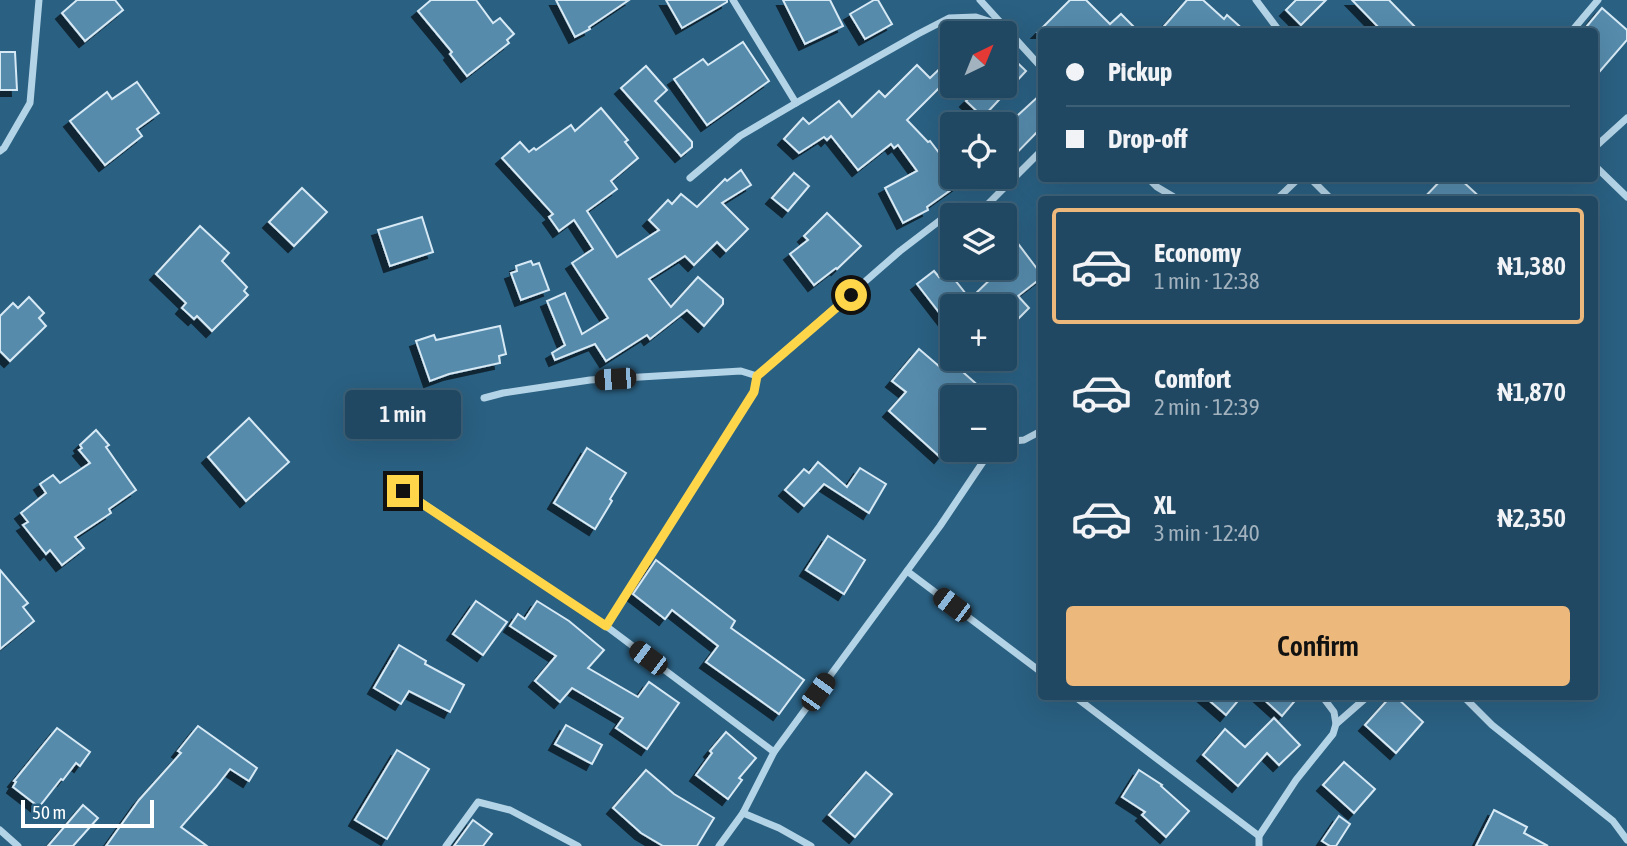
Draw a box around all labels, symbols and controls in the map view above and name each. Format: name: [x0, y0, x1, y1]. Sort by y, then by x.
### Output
north arrow: [940, 21, 1017, 98]
map controls: [940, 21, 1017, 462]
text: Pickup: [1108, 57, 1172, 87]
button: locate: [940, 112, 1017, 189]
text: Drop-off: [1108, 124, 1188, 154]
button: layers: [940, 203, 1017, 280]
icon: car: [1070, 235, 1133, 298]
text: Economy: [1154, 238, 1241, 268]
text: ₦1,380: [1497, 251, 1566, 281]
text: 1 min · 12:38: [1154, 268, 1260, 294]
route start: [835, 279, 867, 311]
button: +: [940, 294, 1017, 371]
icon: car: [1070, 361, 1133, 424]
text: Comfort: [1154, 364, 1231, 394]
car: [594, 367, 637, 391]
text: ₦1,870: [1497, 377, 1566, 407]
button: −: [940, 385, 1017, 462]
callout: 1 min: [345, 390, 461, 438]
text: 2 min · 12:39: [1154, 394, 1260, 420]
text: 1 min: [380, 401, 426, 427]
route end: [387, 475, 419, 507]
icon: car: [1070, 487, 1133, 550]
text: XL: [1154, 490, 1176, 520]
text: ₦2,350: [1497, 503, 1566, 533]
text: 3 min · 12:40: [1154, 520, 1260, 546]
car: [929, 584, 976, 626]
button: Confirm: [1066, 606, 1570, 686]
car: [625, 637, 672, 679]
car: [798, 669, 839, 715]
scale bar: [21, 797, 154, 829]
text: 50 m: [32, 801, 66, 823]

